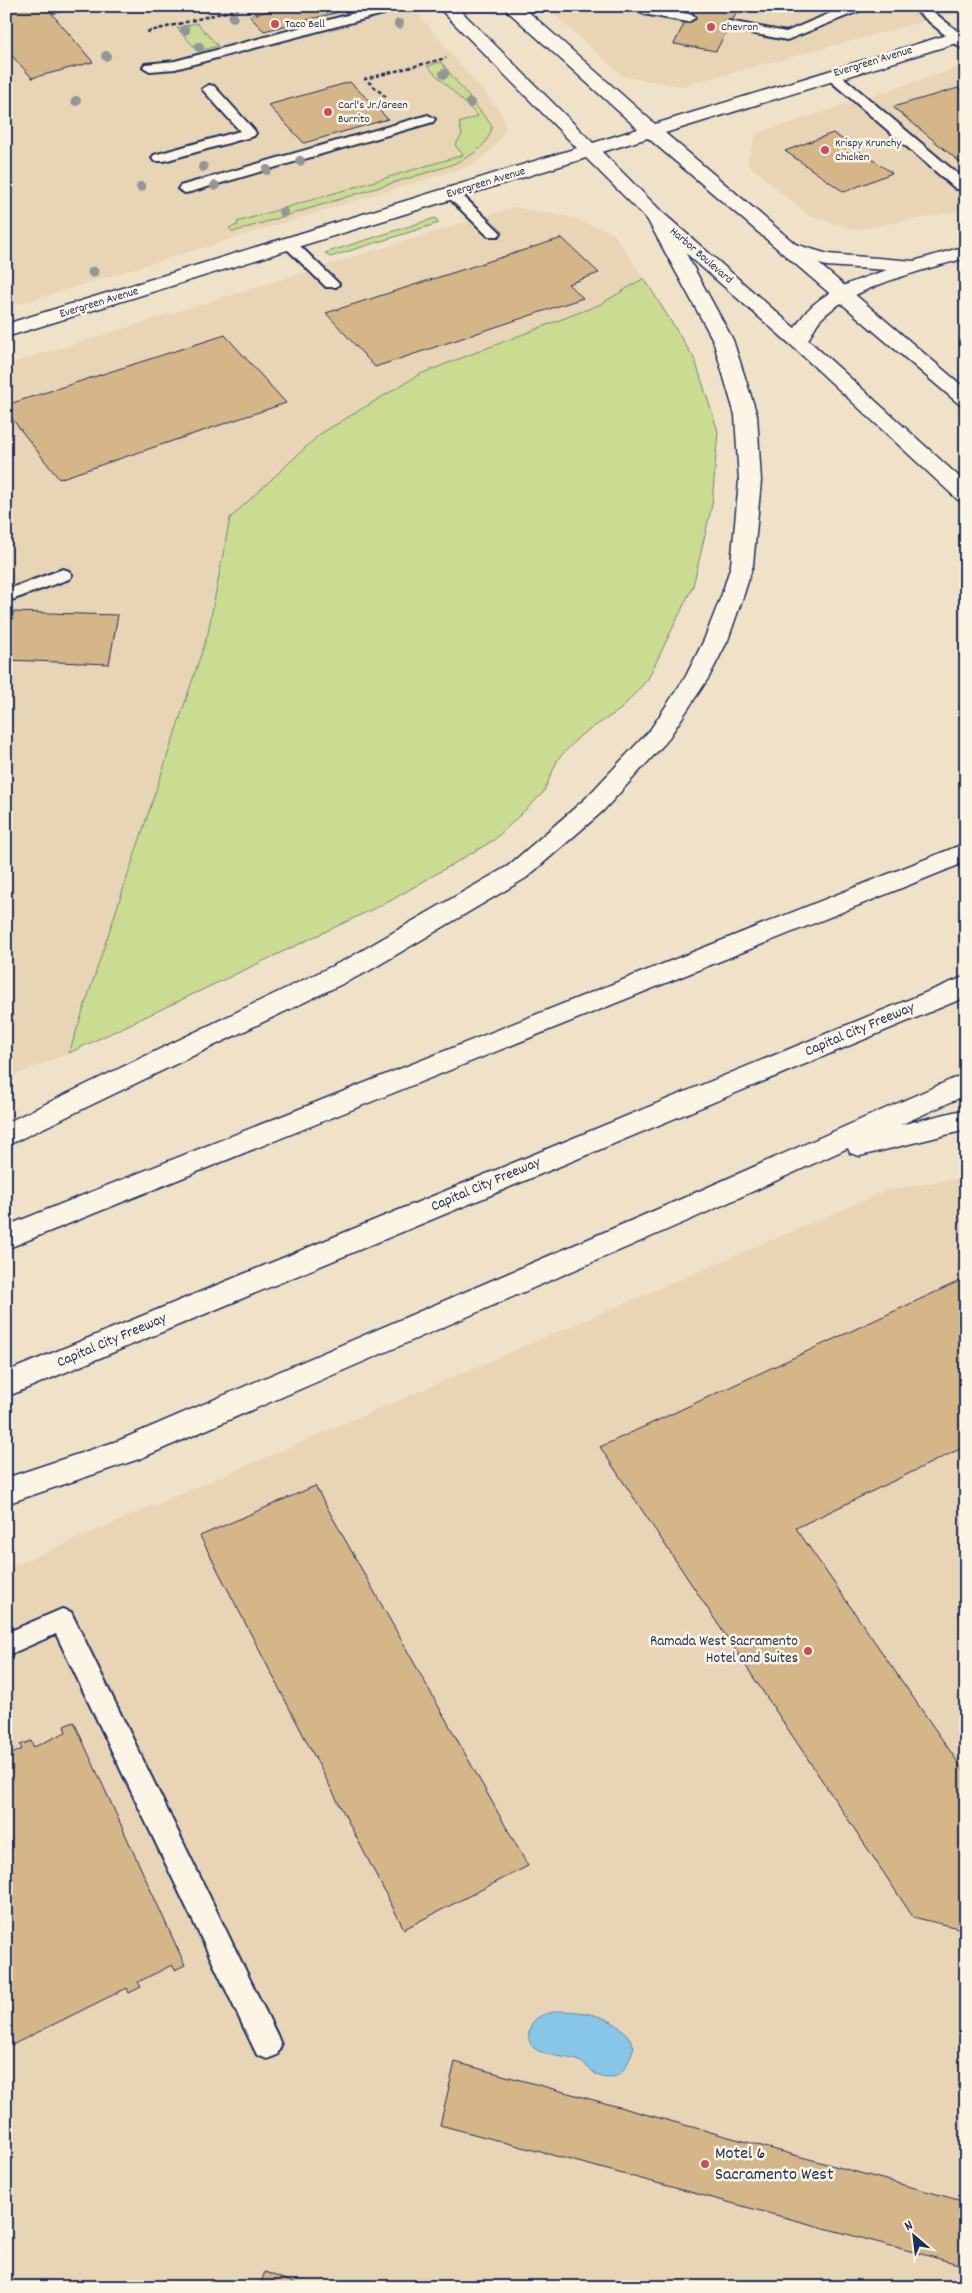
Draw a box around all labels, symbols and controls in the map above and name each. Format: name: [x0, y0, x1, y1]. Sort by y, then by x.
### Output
place label: Taco Bell: [285, 16, 325, 33]
marker: Taco Bell: [269, 18, 281, 30]
place label: Chevron: [721, 19, 759, 36]
marker: Chevron: [705, 21, 717, 33]
street label: Evergreen Avenue: [832, 42, 914, 82]
place label: Carl's Jr./Green Burrito: [338, 97, 408, 128]
marker: Carl's Jr./Green Burrito: [322, 106, 334, 118]
place label: Krispy Krunchy Chicken: [835, 135, 902, 166]
marker: Krispy Krunchy Chicken: [819, 144, 831, 156]
street label: Evergreen Avenue: [445, 163, 527, 203]
street label: Harbor Boulevard: [666, 224, 736, 288]
street label: Evergreen Avenue: [58, 283, 140, 323]
street label: Capital City Freeway: [802, 997, 919, 1063]
street label: Capital City Freeway: [428, 1152, 545, 1218]
street label: Capital City Freeway: [54, 1308, 171, 1374]
place label: Ramada West Sacramento Hotel and Suites: [650, 1631, 798, 1670]
marker: Ramada West Sacramento Hotel and Suites: [802, 1645, 814, 1657]
place label: Motel 6 Sacramento West: [715, 2142, 834, 2188]
marker: Motel 6 Sacramento West: [699, 2158, 711, 2170]
north arrow: [890, 2210, 940, 2260]
text: N: [901, 2216, 917, 2237]

